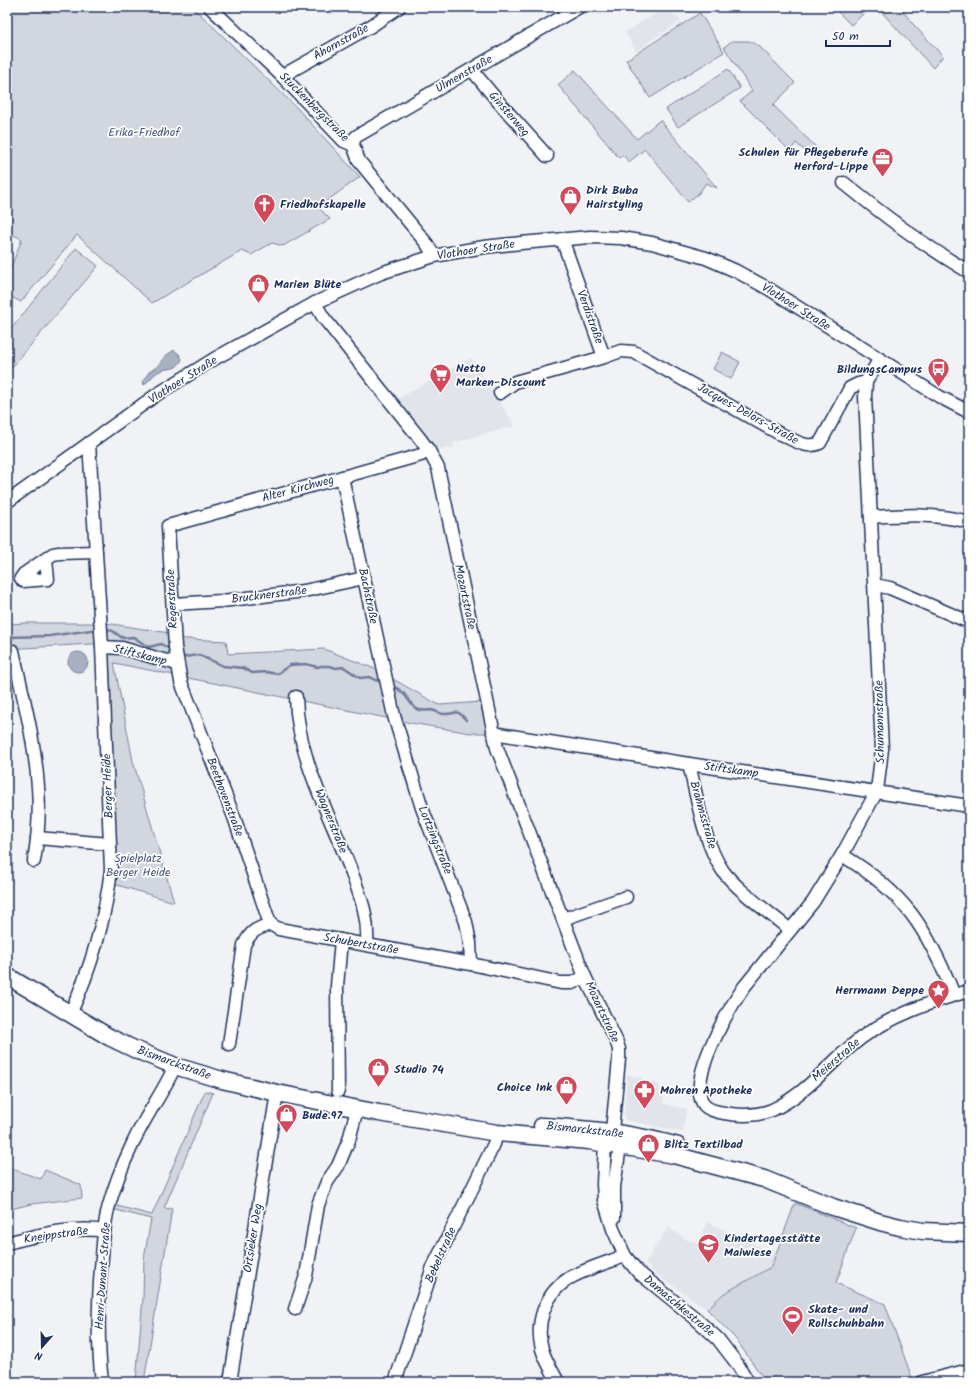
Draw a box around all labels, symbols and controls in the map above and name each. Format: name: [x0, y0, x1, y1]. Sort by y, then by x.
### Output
street label: Ahornstraße: [310, 19, 373, 65]
scale bar: [826, 22, 890, 48]
text: 50 m: [832, 27, 859, 46]
street label: Ulmenstraße: [432, 50, 497, 98]
street label: Stuckenbergstraße: [275, 68, 354, 147]
street label: Ginsterweg: [484, 87, 534, 141]
park label: Erika-Friedhof: [108, 123, 181, 142]
place label: Schulen für Pflegeberufe Herford-Lippe: [739, 143, 868, 176]
office icon: Schulen für Pflegeberufe Herford-Lippe: [870, 146, 896, 179]
place label: Dirk Buba Hairstyling: [586, 181, 644, 214]
shop icon: Dirk Buba Hairstyling: [558, 184, 584, 217]
church icon: Friedhofskapelle: [251, 191, 277, 224]
place label: Friedhofskapelle: [280, 195, 366, 214]
street label: Vlothoer Straße: [436, 234, 517, 266]
shop icon: Marien Blüte: [245, 271, 271, 304]
place label: Marien Blüte: [274, 275, 342, 294]
street label: Vlothoer Straße: [758, 278, 835, 336]
street label: Verdistraße: [571, 287, 609, 347]
street label: Vlothoer Straße: [145, 351, 222, 409]
bus stop icon: BildungsCampus: [925, 356, 951, 389]
place label: Netto Marken-Discount: [456, 359, 547, 392]
place label: BildungsCampus: [837, 360, 922, 379]
supermarket icon: Netto Marken-Discount: [428, 362, 454, 395]
street label: Jacques-Delors-Straße: [694, 378, 803, 450]
street label: Alter Kirchweg: [260, 470, 336, 508]
street label: Mozartstraße: [449, 563, 481, 632]
street label: Bachstraße: [353, 566, 383, 626]
street label: Regerstraße: [161, 568, 183, 629]
street label: Brucknerstraße: [230, 581, 308, 609]
street label: Stiftskamp: [111, 639, 169, 671]
street label: Schumannstraße: [870, 679, 890, 764]
street label: Berger Heide: [97, 753, 119, 819]
street label: Beethovenstraße: [201, 755, 249, 840]
street label: Stiftskamp: [703, 757, 760, 783]
street label: Brahmsstraße: [684, 779, 722, 852]
street label: Wagnerstraße: [309, 786, 353, 857]
street label: Lortzingstraße: [413, 803, 458, 878]
park label: Spielplatz Berger Heide: [106, 849, 171, 882]
street label: Schubertstraße: [322, 928, 401, 960]
place icon: Herrmann Deppe: [926, 977, 952, 1010]
street label: Mozartstraße: [579, 978, 625, 1047]
place label: Herrmann Deppe: [835, 981, 924, 1000]
street label: Meierstraße: [808, 1033, 865, 1086]
street label: Bismarckstraße: [134, 1041, 214, 1085]
shop icon: Studio 74: [366, 1056, 392, 1089]
place label: Studio 74: [394, 1060, 444, 1079]
shop icon: Choice Ink: [554, 1074, 580, 1107]
pharmacy icon: Mohren Apotheke: [631, 1077, 657, 1110]
place label: Choice Ink: [497, 1078, 553, 1097]
place label: Mohren Apotheke: [660, 1081, 752, 1100]
shop icon: Bude.97: [273, 1102, 299, 1135]
place label: Bude.97: [302, 1106, 343, 1125]
street label: Bismarckstraße: [545, 1117, 625, 1144]
shop icon: Blitz Textilbad: [635, 1131, 661, 1164]
place label: Blitz Textilbad: [664, 1135, 743, 1154]
street label: Ortsieker Weg: [238, 1202, 268, 1274]
street label: Kneippstraße: [22, 1221, 90, 1249]
street label: Henri-Dunant-Straße: [90, 1221, 116, 1330]
street label: Bebelstraße: [420, 1223, 462, 1286]
place label: Kindertagesstätte Maiwiese: [724, 1229, 820, 1262]
school or university icon: Kindertagesstätte Maiwiese: [696, 1232, 722, 1265]
street label: Damaschkestraße: [639, 1270, 719, 1342]
place label: Skate- und Rollschuhbahn: [808, 1300, 885, 1333]
sports icon: Skate- und Rollschuhbahn: [780, 1303, 806, 1336]
north arrow: [22, 1327, 62, 1367]
text: N: [33, 1346, 45, 1365]

